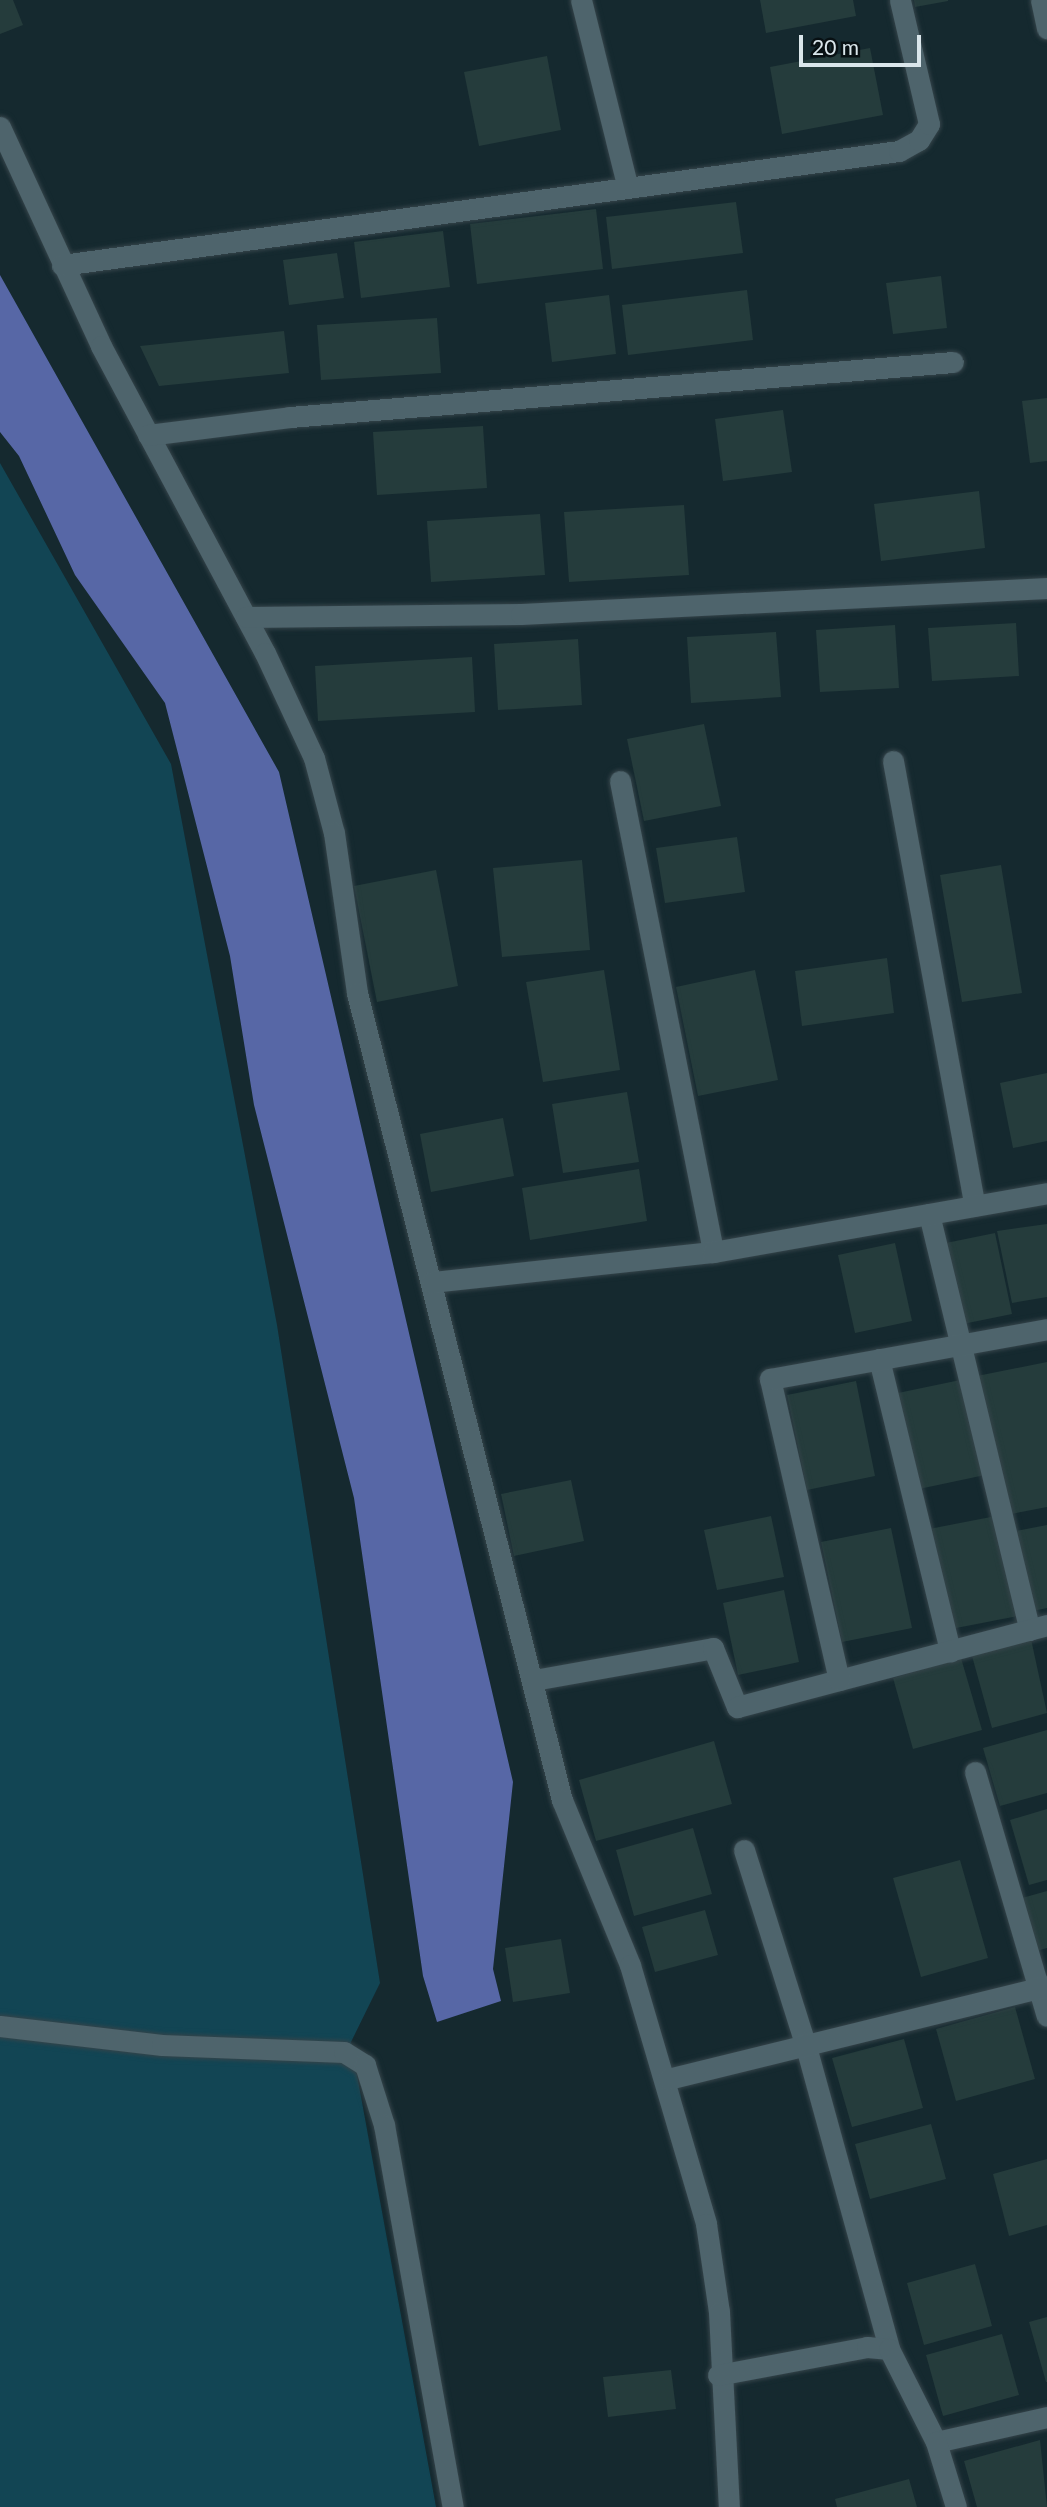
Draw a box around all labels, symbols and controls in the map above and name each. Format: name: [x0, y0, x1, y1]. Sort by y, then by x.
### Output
scale bar: [802, 21, 925, 65]
text: 20 m: [812, 34, 859, 59]

